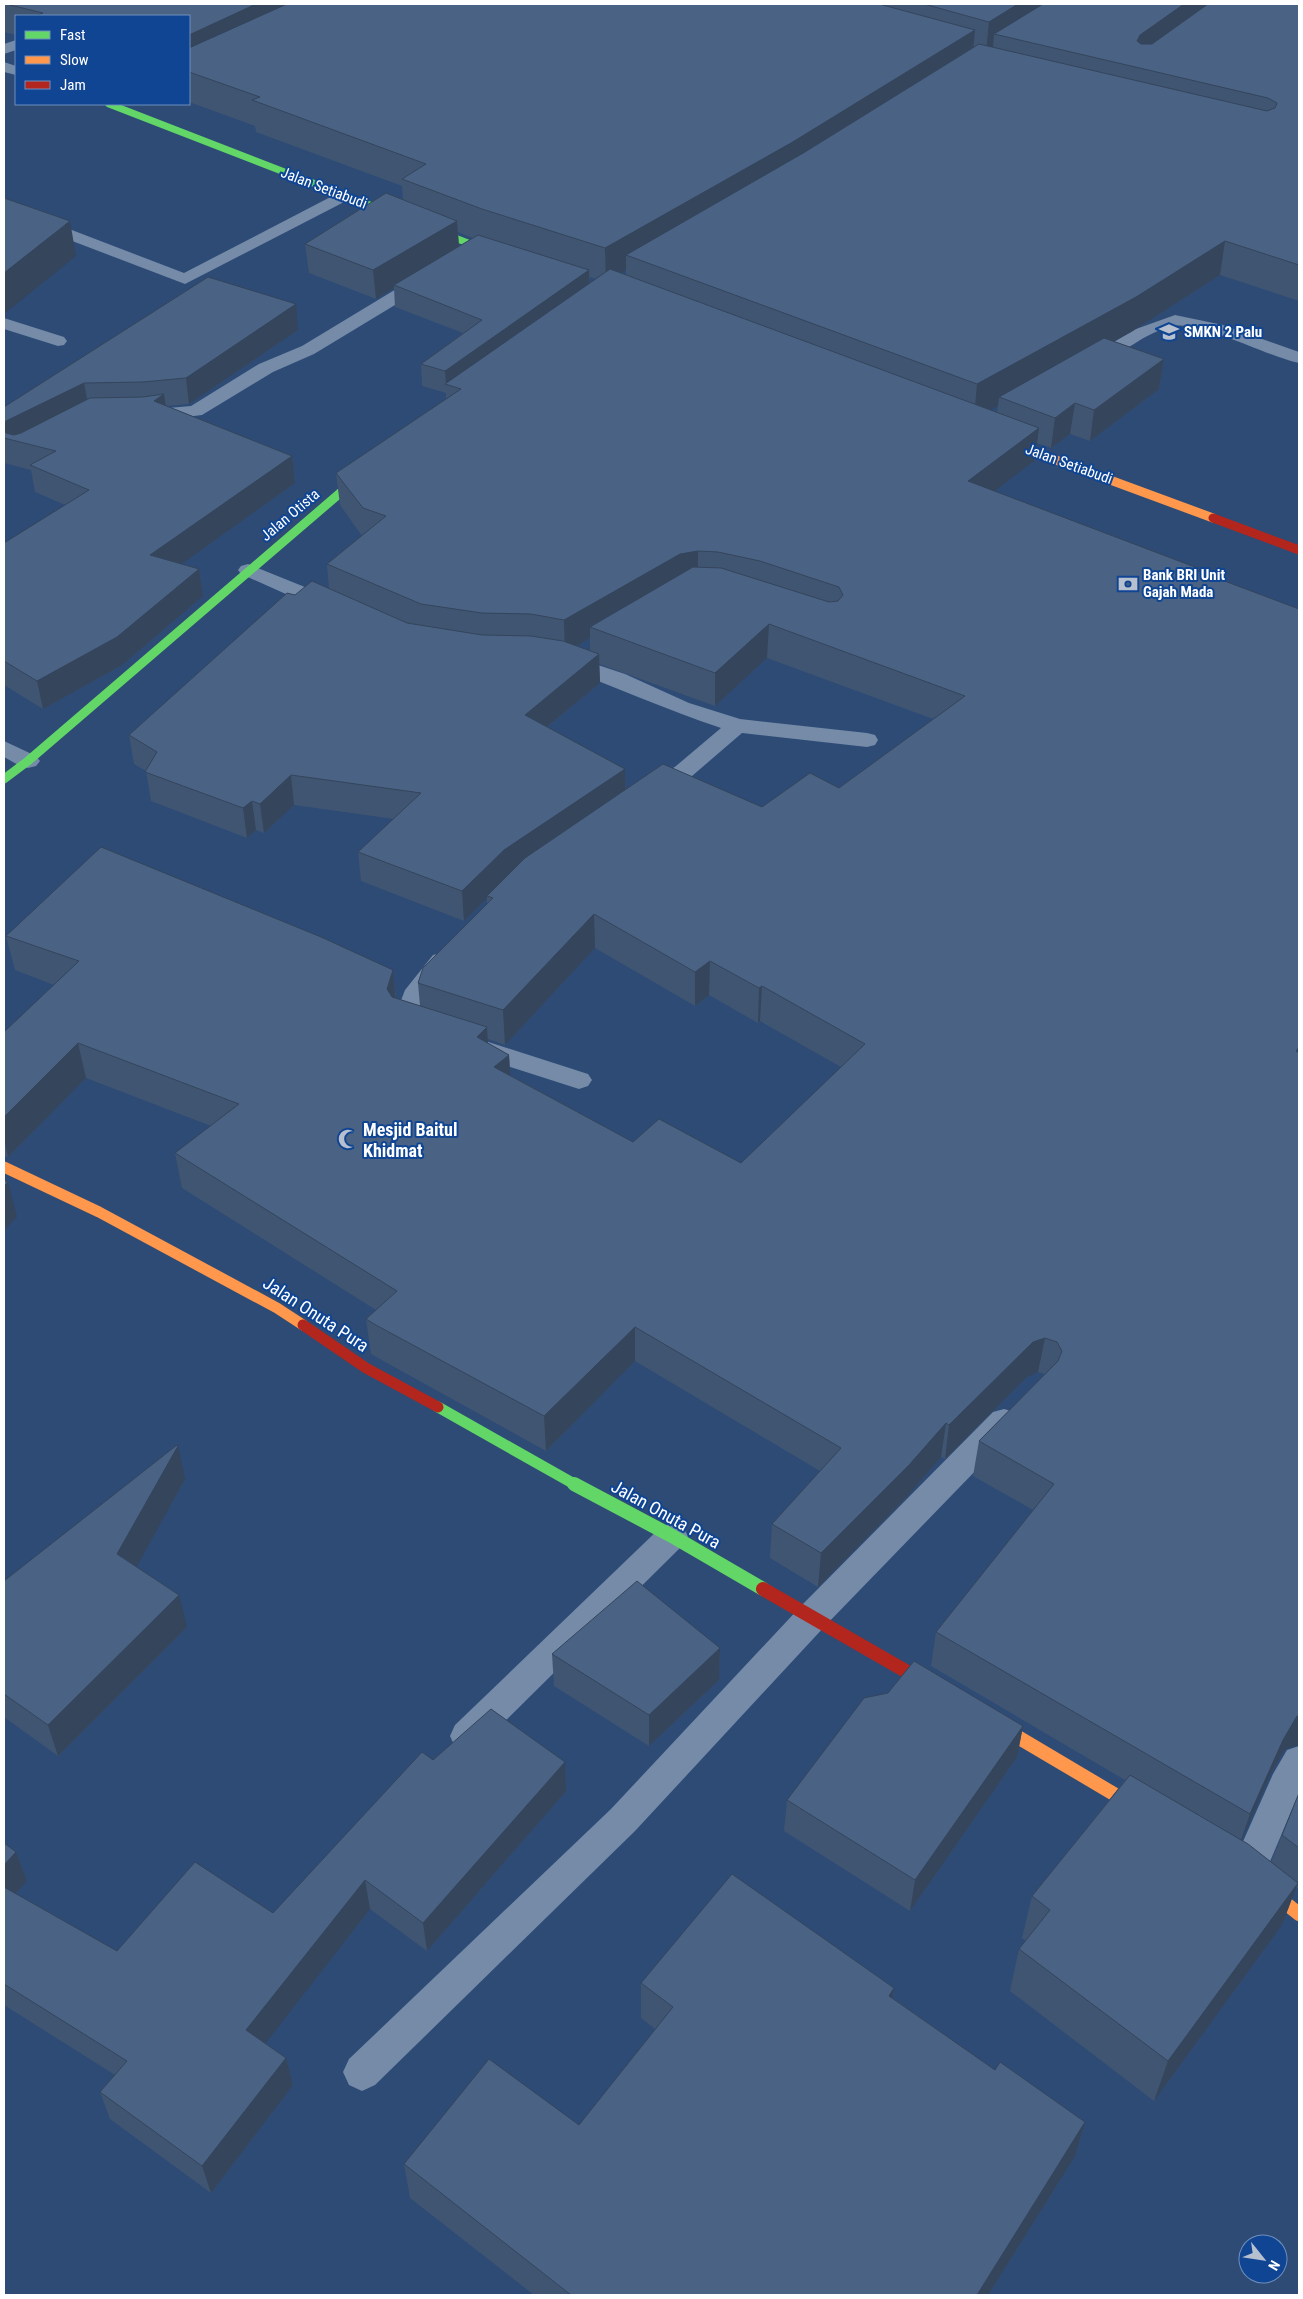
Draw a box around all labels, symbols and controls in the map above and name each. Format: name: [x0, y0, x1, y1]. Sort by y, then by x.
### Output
legend: [15, 15, 190, 105]
text: Fast: [60, 26, 85, 44]
text: Slow: [60, 51, 89, 69]
text: Jam: [60, 76, 86, 94]
street label: Jalan Setiabudi: [278, 163, 370, 213]
school or university icon: SMKN 2 Palu: [1158, 321, 1180, 343]
place label: SMKN 2 Palu: [1184, 323, 1262, 341]
street label: Jalan Setiabudi: [1023, 440, 1115, 488]
street label: Jalan Otista: [257, 485, 323, 545]
place label: Bank BRI Unit Gajah Mada: [1143, 566, 1225, 601]
bank icon: Bank BRI Unit Gajah Mada: [1117, 573, 1139, 595]
place label: Mesjid Baitul Khidmat: [363, 1119, 457, 1161]
mosque icon: Mesjid Baitul Khidmat: [337, 1128, 359, 1150]
street label: Jalan Onuta Pura: [259, 1272, 373, 1356]
street label: Jalan Onuta Pura: [608, 1475, 724, 1553]
north arrow: [1238, 2234, 1288, 2284]
text: N: [1265, 2258, 1283, 2273]

